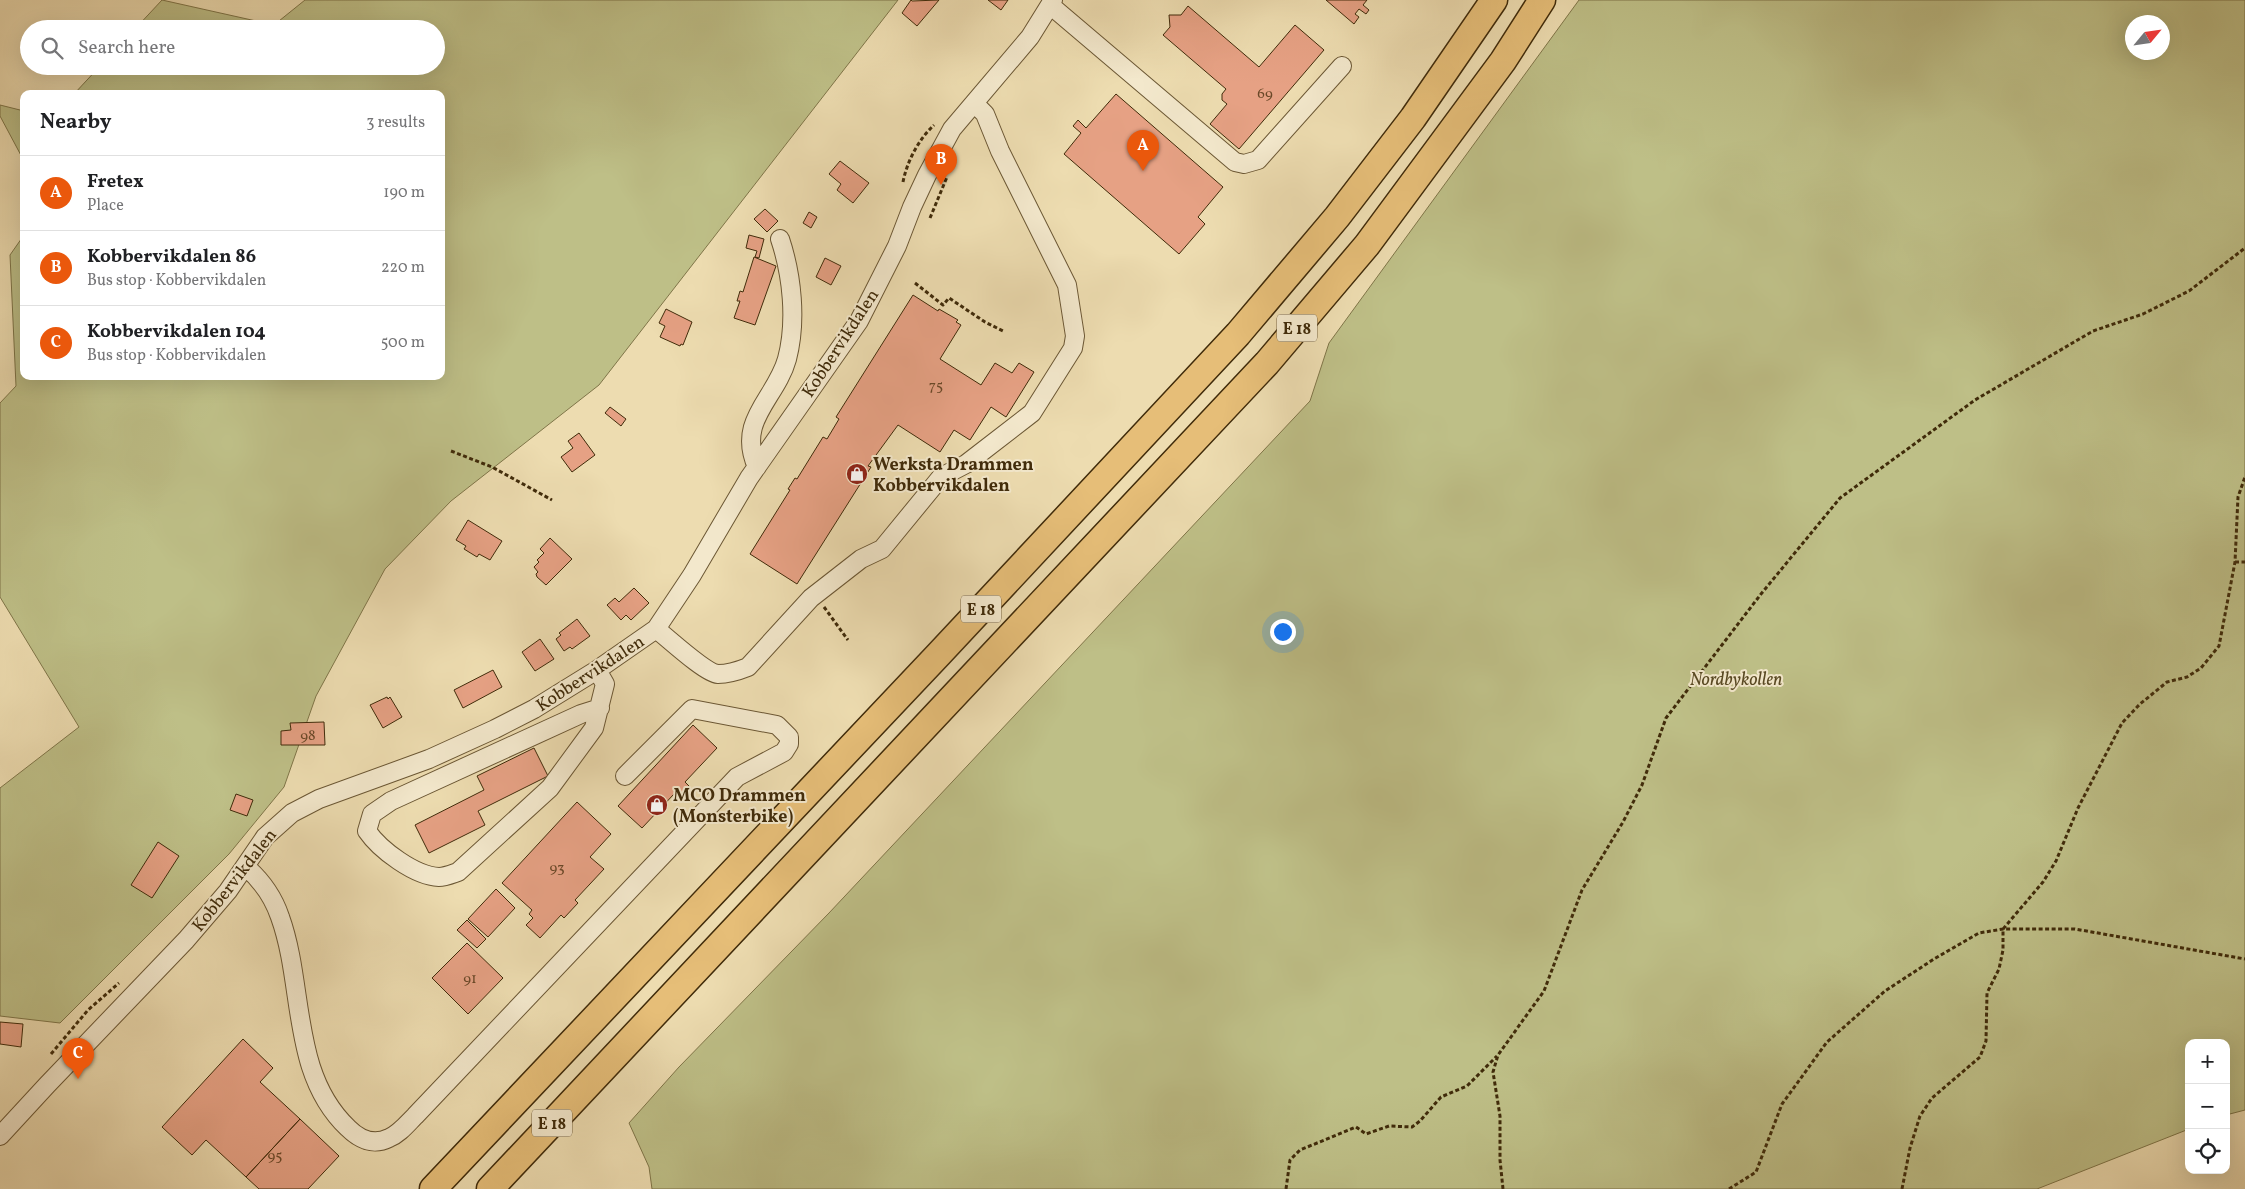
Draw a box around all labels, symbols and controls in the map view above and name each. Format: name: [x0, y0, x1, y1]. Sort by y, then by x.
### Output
north arrow: [2125, 15, 2170, 60]
search box: [20, 20, 445, 75]
icon: search: [38, 34, 66, 62]
text: Search here: [78, 35, 175, 61]
house number: 69: [1257, 84, 1273, 105]
text: Nearby: [40, 108, 111, 137]
text: 3 results: [366, 112, 425, 134]
pin: A: [1127, 130, 1159, 171]
pin: B: [925, 144, 957, 185]
text: Fretex: [87, 169, 144, 195]
text: A: [50, 182, 62, 204]
text: 190 m: [383, 182, 425, 204]
text: Place: [87, 195, 124, 217]
text: Kobbervikdalen 86: [87, 244, 256, 270]
text: B: [51, 257, 61, 279]
text: 220 m: [381, 257, 425, 279]
text: Bus stop · Kobbervikdalen: [87, 270, 266, 292]
street label: Kobbervikdalen: [797, 285, 886, 403]
road number: E 18: [1277, 314, 1317, 342]
text: Kobbervikdalen 104: [87, 319, 266, 345]
text: C: [51, 332, 61, 354]
text: 500 m: [381, 332, 425, 354]
text: Bus stop · Kobbervikdalen: [87, 345, 266, 367]
house number: 75: [929, 376, 943, 397]
place label: Werksta Drammen Kobbervikdalen: [873, 453, 1034, 499]
shop icon: Werksta Drammen Kobbervikdalen: [845, 462, 869, 486]
road number: E 18: [961, 596, 1001, 622]
your location: [1270, 619, 1296, 645]
street label: Kobbervikdalen: [532, 630, 650, 719]
park label: Nordbykollen: [1690, 668, 1782, 693]
house number: 98: [300, 726, 316, 747]
place label: MCO Drammen (Monsterbike): [673, 784, 806, 830]
shop icon: MCO Drammen (Monsterbike): [645, 793, 669, 817]
street label: Kobbervikdalen: [187, 824, 284, 938]
house number: 93: [549, 858, 565, 879]
house number: 91: [463, 969, 477, 990]
pin: C: [62, 1038, 94, 1079]
map controls: [2185, 1039, 2230, 1174]
button: +: [2185, 1039, 2230, 1084]
button: −: [2185, 1084, 2230, 1129]
road number: E 18: [532, 1110, 572, 1136]
button: locate: [2185, 1129, 2230, 1174]
house number: 95: [268, 1146, 282, 1167]

